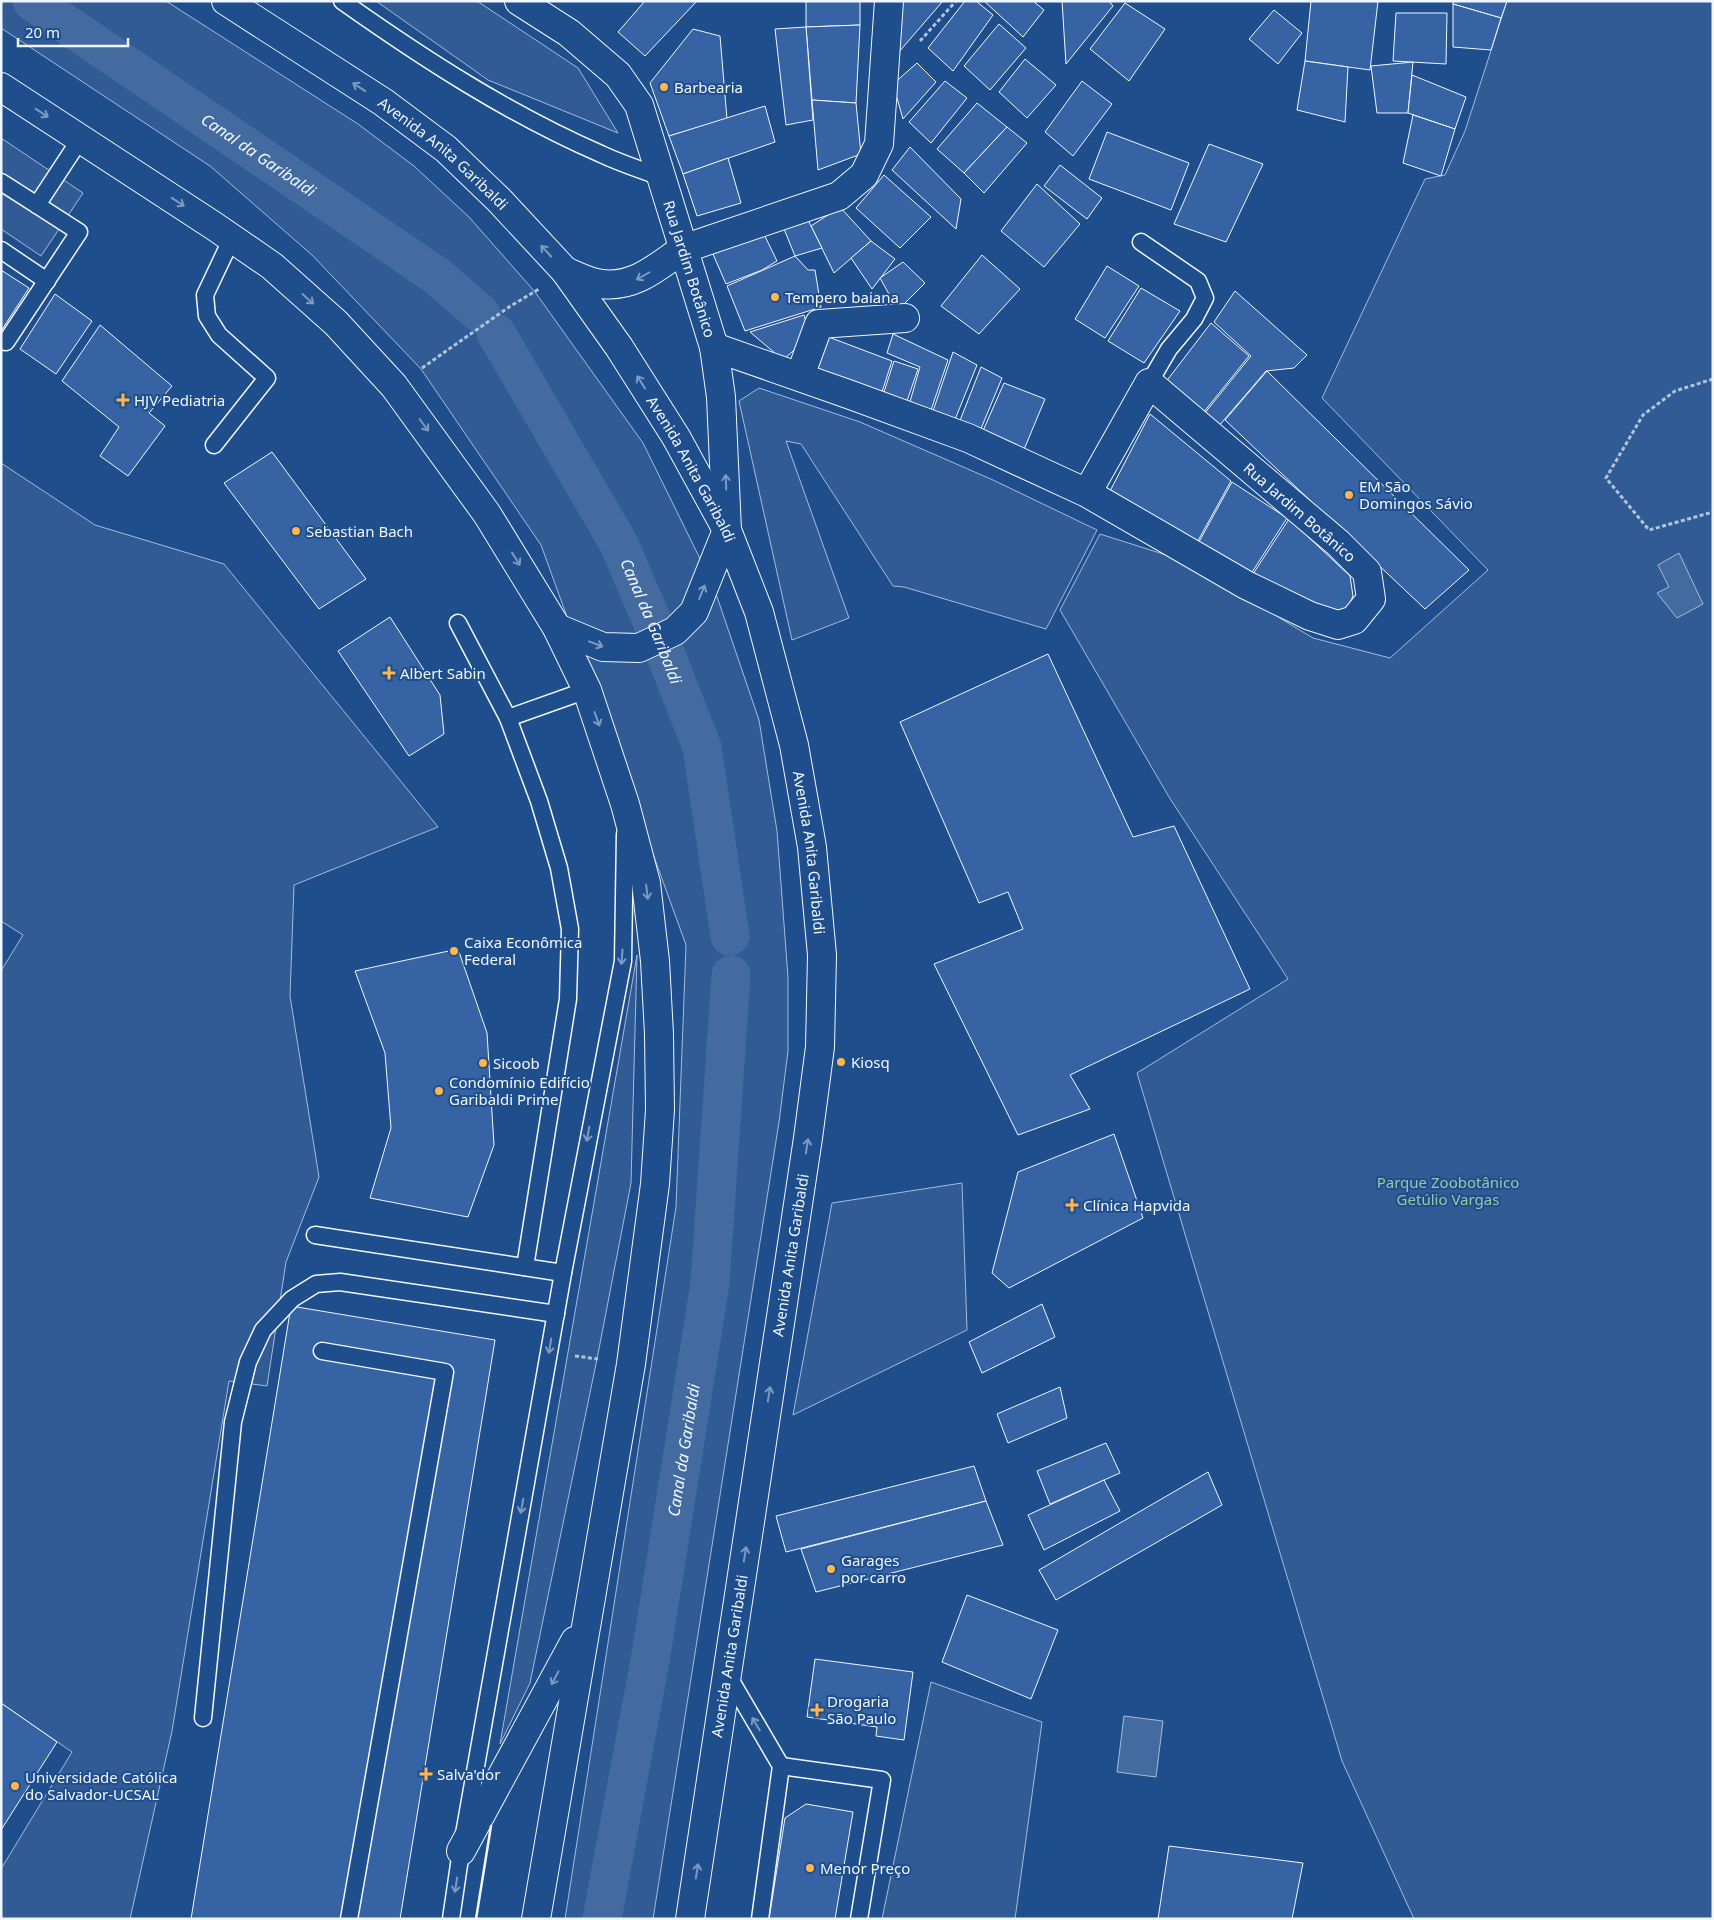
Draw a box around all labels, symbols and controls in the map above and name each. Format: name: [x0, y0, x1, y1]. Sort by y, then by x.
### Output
scale bar: [18, 15, 128, 47]
text: 20 m: [25, 22, 60, 42]
place label: Barbearia: [674, 77, 743, 97]
marker: Barbearia: [658, 81, 670, 93]
one-way arrow: [352, 82, 366, 92]
street label: Avenida Anita Garibaldi: [374, 92, 513, 214]
one-way arrow: [35, 108, 49, 118]
water label: Canal da Garibaldi: [197, 108, 321, 202]
one-way arrow: [171, 197, 185, 207]
street label: Rua Jardim Botânico: [659, 198, 720, 340]
one-way arrow: [540, 245, 552, 257]
one-way arrow: [636, 271, 651, 281]
place label: Tempero baiana: [785, 287, 899, 307]
marker: Tempero baiana: [769, 291, 781, 303]
one-way arrow: [302, 293, 315, 305]
one-way arrow: [636, 376, 646, 390]
place label: HJV Pediatria: [134, 390, 225, 410]
street label: Avenida Anita Garibaldi: [642, 392, 741, 545]
marker: HJV Pediatria: [116, 393, 130, 407]
one-way arrow: [418, 418, 429, 431]
street label: Rua Jardim Botânico: [1240, 458, 1360, 566]
one-way arrow: [721, 474, 730, 490]
place label: EM São Domingos Sávio: [1359, 476, 1473, 513]
marker: EM São Domingos Sávio: [1343, 489, 1355, 501]
place label: Sebastian Bach: [306, 521, 413, 541]
marker: Sebastian Bach: [290, 525, 302, 537]
one-way arrow: [511, 552, 521, 566]
water label: Canal da Garibaldi: [615, 555, 688, 688]
one-way arrow: [697, 585, 707, 600]
one-way arrow: [588, 640, 604, 649]
place label: Albert Sabin: [400, 663, 486, 683]
marker: Albert Sabin: [382, 666, 396, 680]
one-way arrow: [593, 711, 602, 726]
street label: Avenida Anita Garibaldi: [789, 769, 830, 935]
one-way arrow: [642, 884, 652, 900]
place label: Caixa Econômica Federal: [464, 932, 583, 969]
marker: Caixa Econômica Federal: [448, 945, 460, 957]
one-way arrow: [618, 949, 627, 965]
place label: Kiosq: [851, 1052, 890, 1072]
place label: Sicoob: [493, 1053, 540, 1073]
marker: Kiosq: [835, 1056, 847, 1068]
marker: Sicoob: [477, 1057, 489, 1069]
place label: Condomínio Edifício Garibaldi Prime: [449, 1072, 590, 1109]
marker: Condomínio Edifício Garibaldi Prime: [433, 1085, 445, 1097]
one-way arrow: [583, 1126, 593, 1142]
one-way arrow: [802, 1139, 812, 1155]
street label: Avenida Anita Garibaldi: [767, 1172, 813, 1338]
park label: Parque Zoobotânico Getúlio Vargas: [1377, 1172, 1519, 1209]
place label: Clínica Hapvida: [1083, 1195, 1190, 1215]
marker: Clínica Hapvida: [1065, 1198, 1079, 1212]
one-way arrow: [545, 1337, 555, 1353]
water label: Canal da Garibaldi: [662, 1381, 705, 1518]
one-way arrow: [765, 1386, 775, 1402]
one-way arrow: [517, 1497, 527, 1513]
one-way arrow: [740, 1547, 750, 1563]
place label: Garages por carro: [841, 1550, 906, 1587]
marker: Garages por carro: [825, 1563, 837, 1575]
street label: Avenida Anita Garibaldi: [706, 1573, 752, 1739]
one-way arrow: [550, 1671, 560, 1686]
place label: Drogaria São Paulo: [827, 1691, 896, 1728]
marker: Drogaria São Paulo: [811, 1704, 823, 1716]
one-way arrow: [750, 1718, 760, 1732]
place label: Salva'dor: [437, 1764, 500, 1784]
place label: Universidade Católica do Salvador-UCSAL: [25, 1767, 177, 1804]
marker: Salva'dor: [419, 1767, 433, 1781]
marker: Universidade Católica do Salvador-UCSAL: [9, 1780, 21, 1792]
place label: Menor Preço: [820, 1858, 910, 1878]
marker: Menor Preço: [804, 1862, 816, 1874]
one-way arrow: [692, 1863, 702, 1879]
one-way arrow: [451, 1876, 461, 1892]

